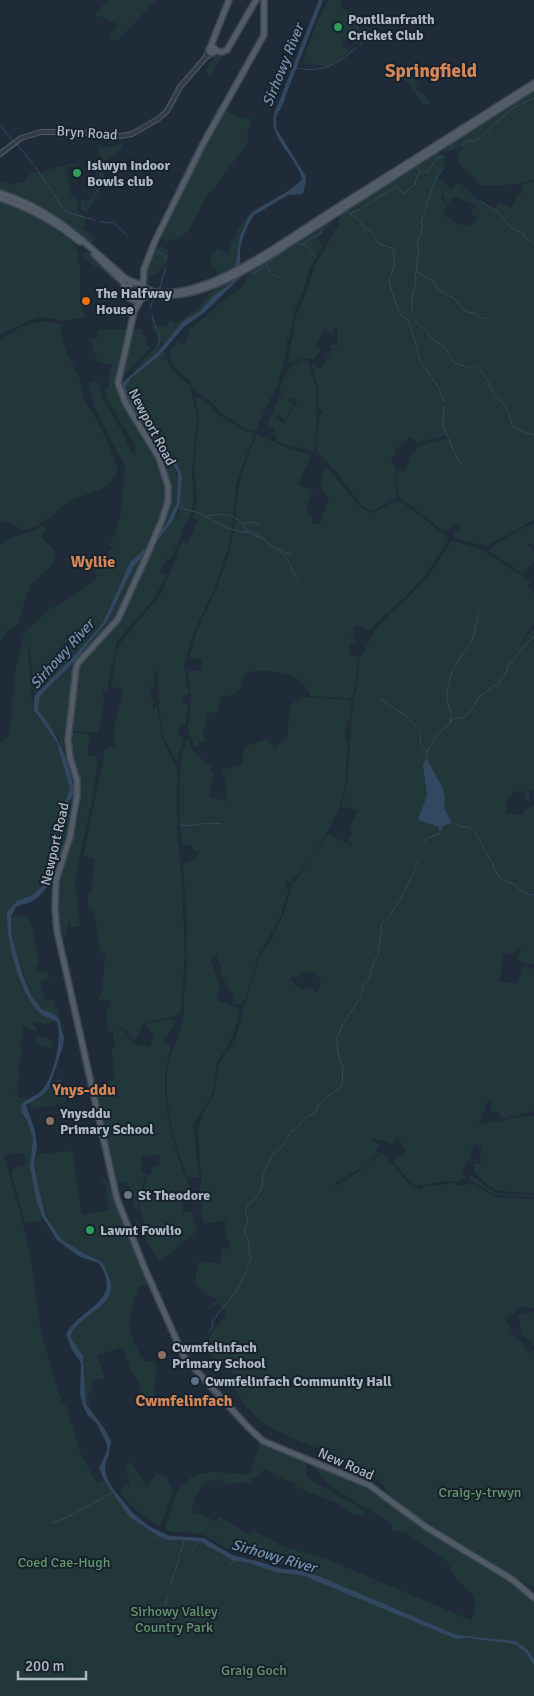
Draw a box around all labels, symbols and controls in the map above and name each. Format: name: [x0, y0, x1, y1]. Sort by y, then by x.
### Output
place label: Pontllanfraith Cricket Club: [348, 11, 435, 44]
water label: Sirhowy River: [258, 19, 309, 109]
marker: Pontllanfraith Cricket Club: [332, 21, 344, 33]
district label: Springfield: [385, 59, 477, 83]
street label: Bryn Road: [56, 122, 118, 144]
place label: Islwyn Indoor Bowls club: [87, 157, 170, 190]
marker: Islwyn Indoor Bowls club: [71, 167, 83, 179]
place label: The Halfway House: [96, 285, 172, 318]
marker: The Halfway House: [80, 295, 92, 307]
street label: Newport Road: [125, 386, 179, 468]
district label: Wyllie: [71, 552, 115, 572]
water label: Sirhowy River: [26, 614, 100, 693]
street label: Newport Road: [37, 801, 73, 887]
district label: Ynys-ddu: [51, 1080, 116, 1100]
place label: Ynysddu Primary School: [59, 1105, 154, 1138]
marker: Ynysddu Primary School: [44, 1115, 56, 1127]
place label: St Theodore: [138, 1187, 210, 1204]
marker: St Theodore: [122, 1189, 134, 1201]
place label: Lawnt Fowlio: [100, 1222, 182, 1239]
marker: Lawnt Fowlio: [84, 1224, 96, 1236]
place label: Cwmfelinfach Primary School: [172, 1339, 266, 1372]
marker: Cwmfelinfach Primary School: [156, 1349, 168, 1361]
place label: Cwmfelinfach Community Hall: [205, 1373, 392, 1390]
marker: Cwmfelinfach Community Hall: [189, 1375, 201, 1387]
district label: Cwmfelinfach: [136, 1391, 233, 1411]
street label: New Road: [315, 1444, 377, 1484]
park label: Craig-y-trwyn: [439, 1484, 521, 1501]
water label: Sirhowy River: [229, 1535, 321, 1577]
park label: Coed Cae-Hugh: [18, 1554, 110, 1571]
park label: Sirhowy Valley Country Park: [130, 1603, 218, 1636]
scale bar: [18, 1648, 85, 1680]
text: 200 m: [25, 1657, 65, 1675]
park label: Graig Goch: [221, 1662, 287, 1679]

